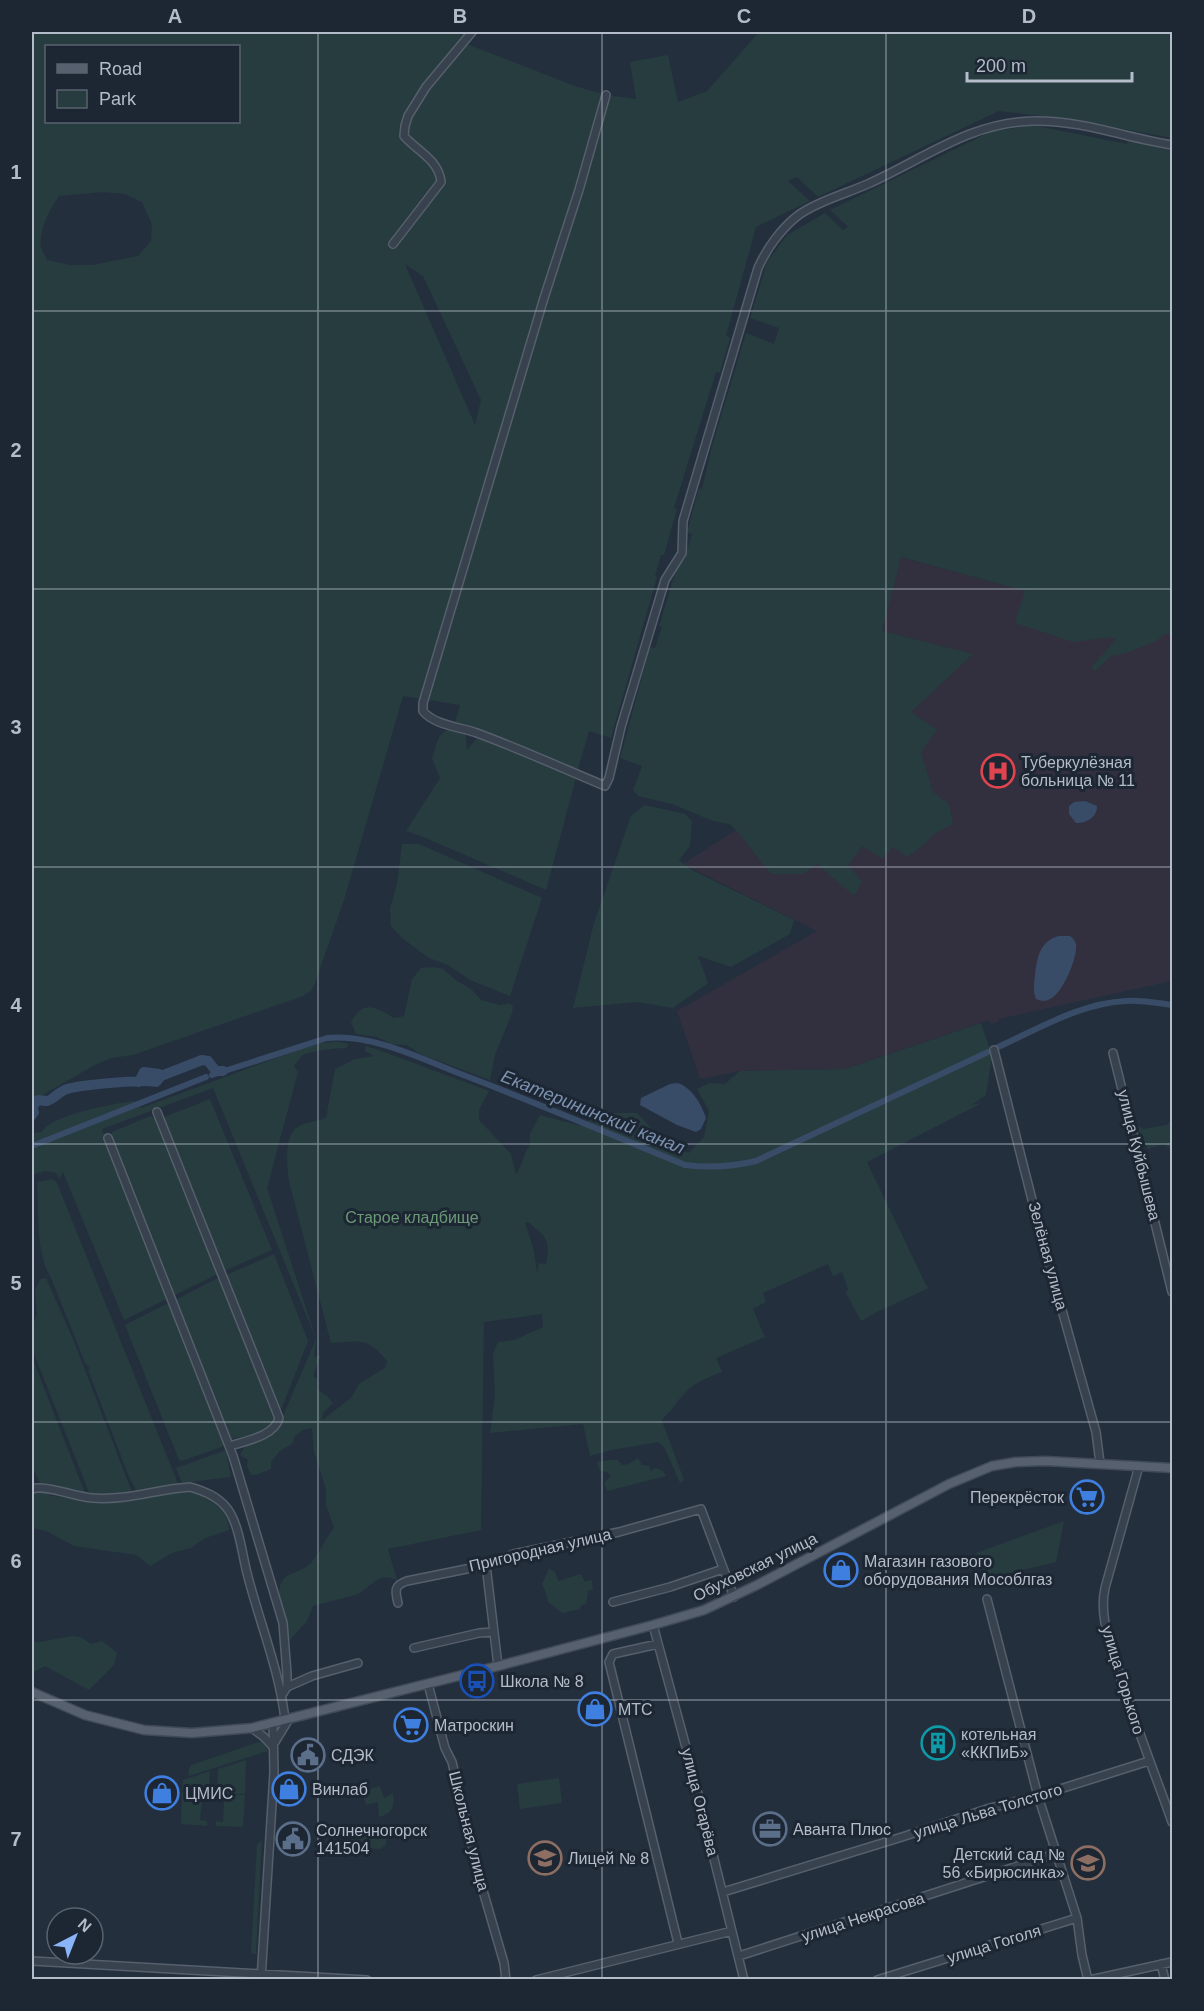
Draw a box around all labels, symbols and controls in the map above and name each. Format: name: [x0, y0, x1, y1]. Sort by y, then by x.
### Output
text: A: [168, 5, 182, 27]
text: B: [453, 5, 467, 27]
text: C: [737, 5, 751, 27]
text: D: [1022, 5, 1036, 27]
legend: [45, 45, 240, 123]
scale bar: [967, 45, 1132, 83]
text: 200 m: [976, 56, 1026, 76]
text: Road: [99, 59, 142, 79]
text: Park: [99, 89, 137, 109]
text: 1: [10, 161, 22, 183]
text: 2: [10, 439, 22, 461]
text: 3: [10, 716, 22, 738]
hospital icon: Туберкулёзная больница № 11: [980, 753, 1016, 789]
place label: Туберкулёзная больница № 11: [1021, 754, 1135, 789]
text: 4: [10, 994, 22, 1016]
water label: Екатерининский канал: [498, 1066, 688, 1158]
street label: улица Куйбышева: [1115, 1088, 1164, 1222]
street label: Зелёная улица: [1025, 1200, 1071, 1312]
park label: Старое кладбище: [345, 1209, 479, 1226]
text: 5: [10, 1272, 22, 1294]
supermarket icon: Перекрёсток: [1069, 1479, 1105, 1515]
place label: Перекрёсток: [970, 1489, 1065, 1506]
street label: Пригородная улица: [467, 1525, 613, 1575]
street label: Обуховская улица: [690, 1530, 820, 1604]
text: 6: [10, 1550, 22, 1572]
shop icon: Магазин газового оборудования Мособлгаз: [823, 1552, 859, 1588]
place label: Магазин газового оборудования Мособлгаз: [864, 1553, 1052, 1588]
street label: улица Горького: [1098, 1624, 1148, 1736]
bus stop icon: Школа № 8: [459, 1663, 495, 1699]
place label: Школа № 8: [500, 1673, 584, 1690]
shop icon: МТС: [577, 1691, 613, 1727]
place label: МТС: [618, 1701, 653, 1718]
supermarket icon: Матроскин: [393, 1707, 429, 1743]
place label: Матроскин: [434, 1717, 514, 1734]
building icon: котельная «ККПиБ»: [920, 1725, 956, 1761]
place label: котельная «ККПиБ»: [961, 1726, 1036, 1761]
public building icon: СДЭК: [290, 1737, 326, 1773]
street label: улица Огарёва: [678, 1746, 722, 1858]
place label: СДЭК: [331, 1747, 375, 1764]
street label: Школьная улица: [446, 1769, 492, 1893]
shop icon: Винлаб: [271, 1771, 307, 1807]
shop icon: ЦМИС: [144, 1775, 180, 1811]
street label: улица Льва Толстого: [912, 1780, 1064, 1842]
place label: Винлаб: [312, 1781, 368, 1798]
place label: ЦМИС: [185, 1785, 233, 1802]
office icon: Аванта Плюс: [752, 1811, 788, 1847]
public building icon: Солнечногорск 141504: [275, 1821, 311, 1857]
place label: Аванта Плюс: [793, 1821, 891, 1838]
place label: Солнечногорск 141504: [316, 1822, 428, 1857]
text: 7: [10, 1828, 22, 1850]
school or university icon: Лицей № 8: [527, 1840, 563, 1876]
school or university icon: Детский сад № 56 «Бирюсинка»: [1070, 1845, 1106, 1881]
place label: Детский сад № 56 «Бирюсинка»: [943, 1846, 1065, 1881]
place label: Лицей № 8: [568, 1850, 649, 1867]
street label: улица Некрасова: [800, 1889, 927, 1945]
north arrow: [45, 1906, 105, 1966]
text: N: [75, 1915, 95, 1935]
street label: улица Гоголя: [945, 1922, 1043, 1966]

